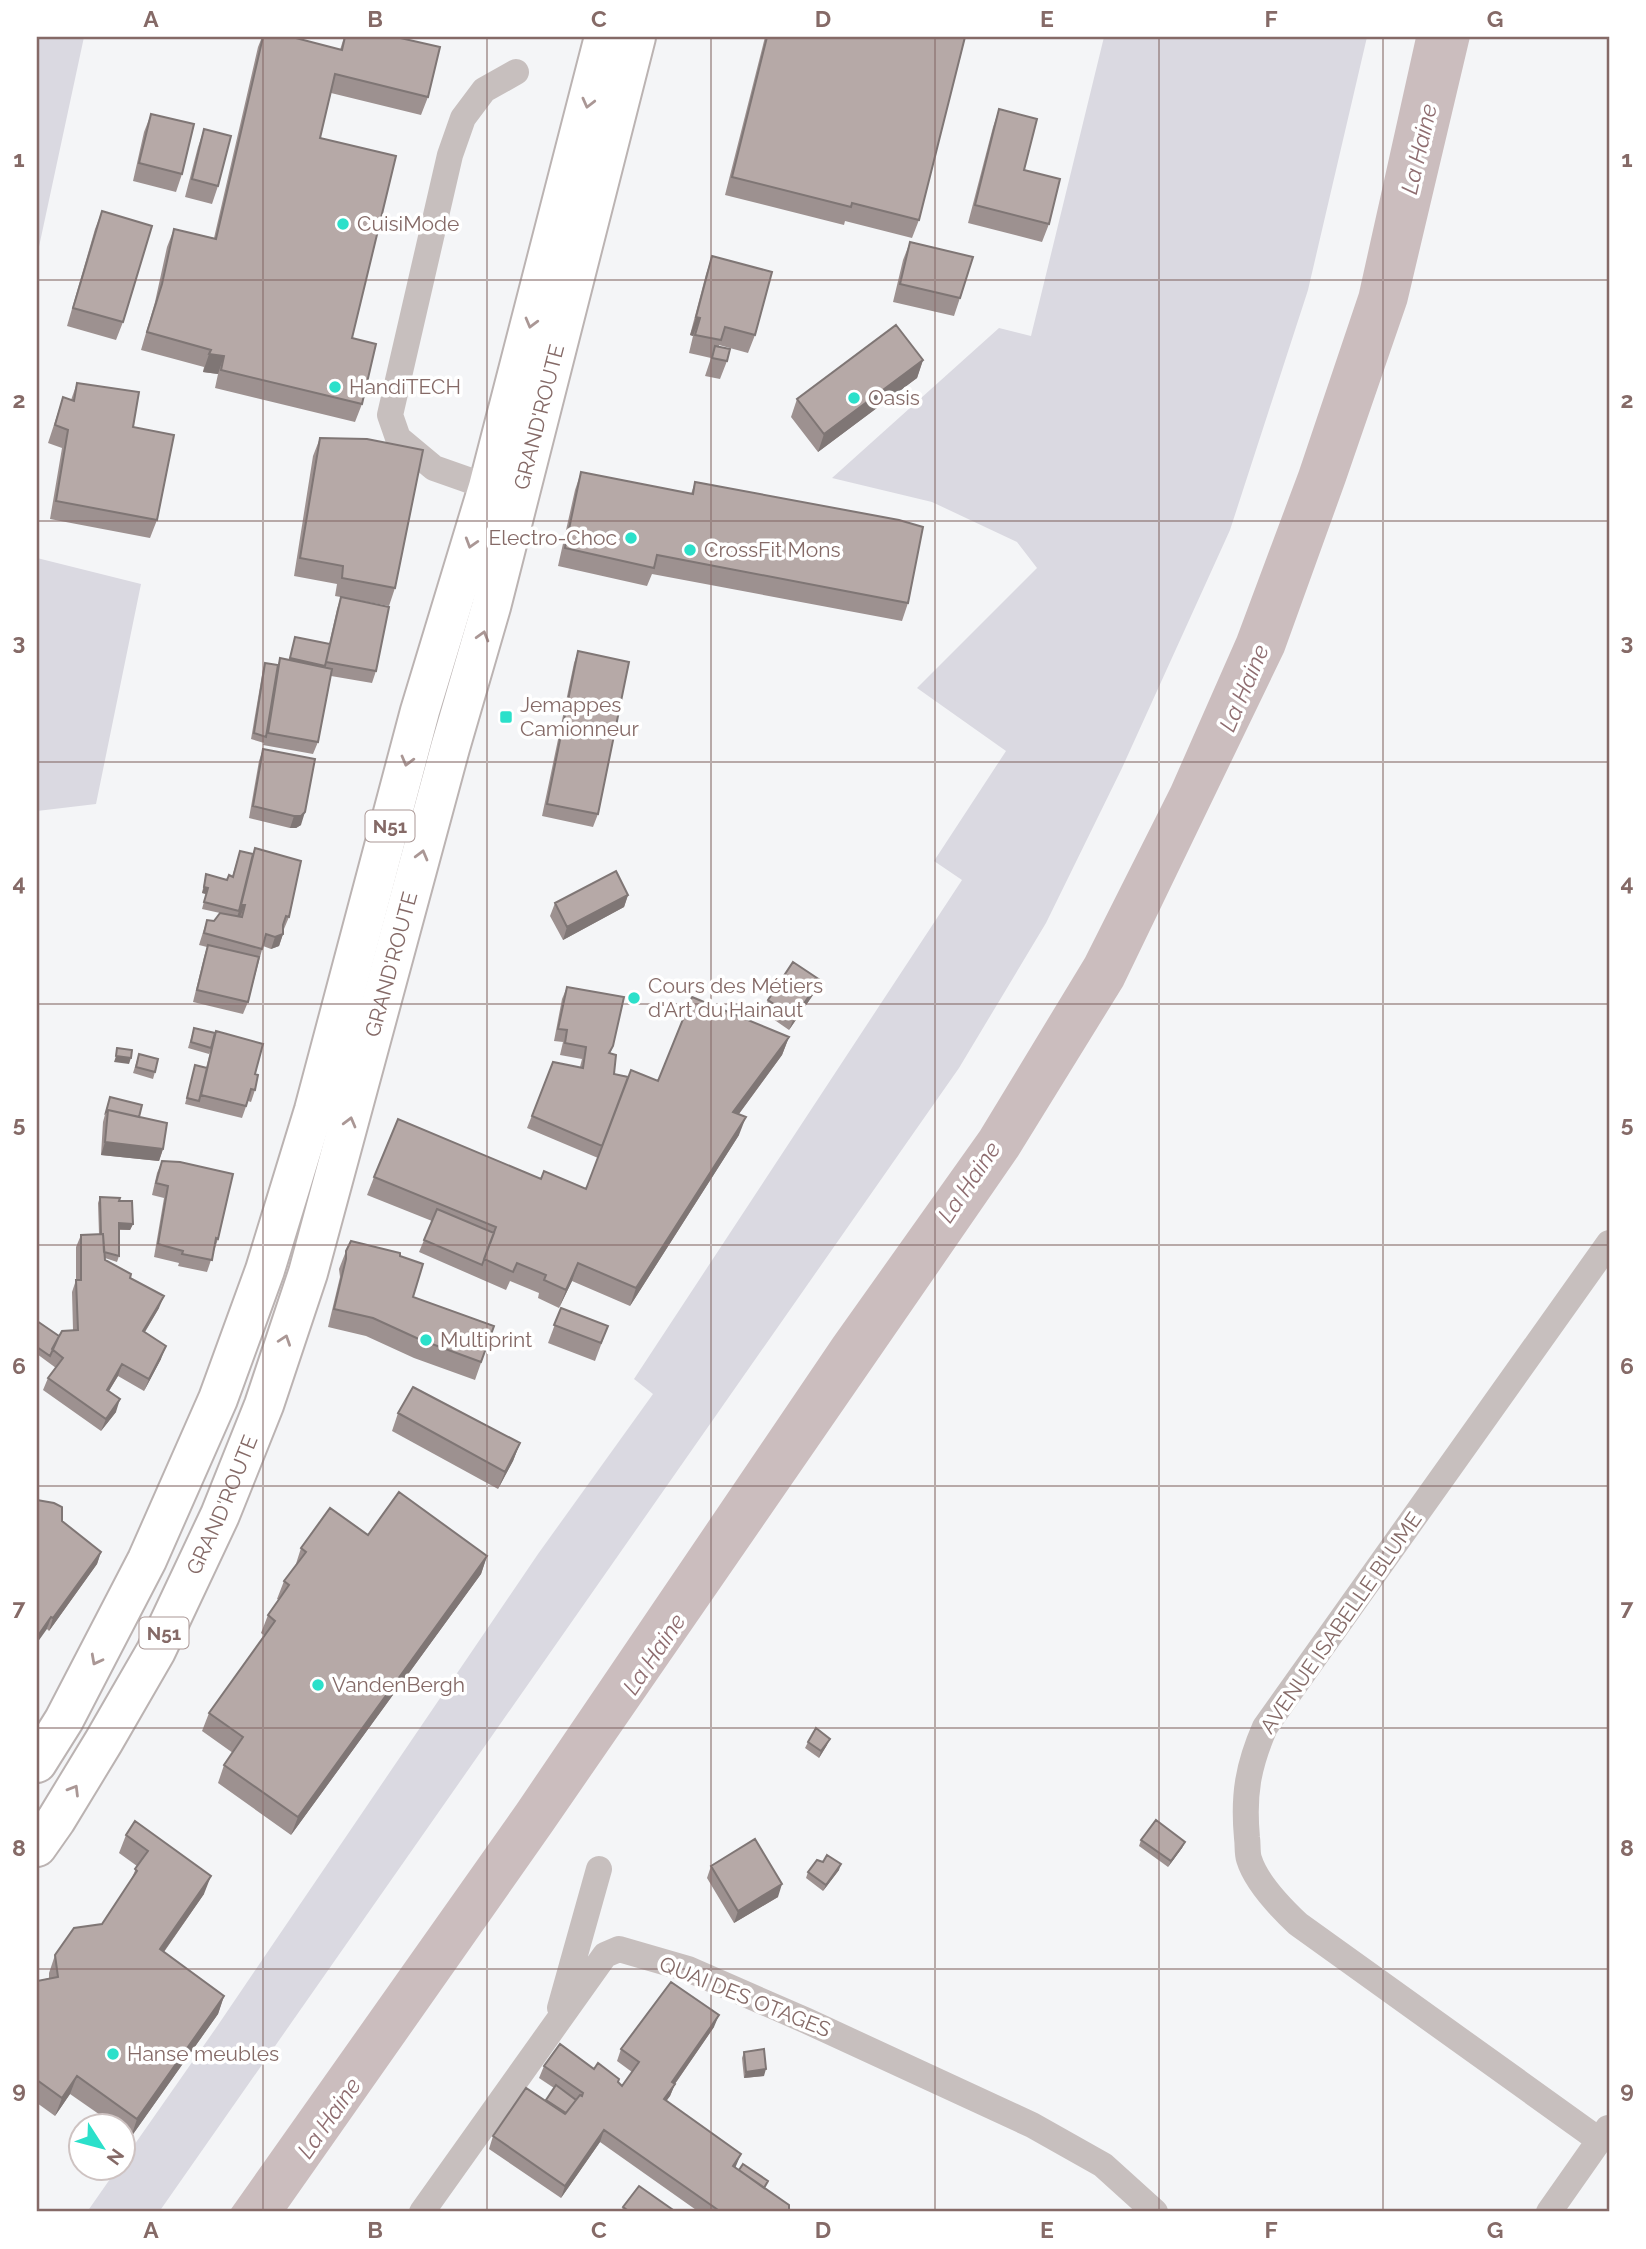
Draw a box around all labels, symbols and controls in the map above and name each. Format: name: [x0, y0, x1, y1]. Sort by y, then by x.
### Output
text: A: [143, 5, 159, 32]
text: B: [367, 5, 383, 32]
text: C: [591, 5, 607, 32]
text: D: [815, 5, 831, 32]
text: E: [1040, 5, 1054, 32]
text: F: [1264, 5, 1278, 32]
text: G: [1487, 5, 1503, 32]
one-way arrow: [582, 97, 596, 109]
water label: La Haine: [1395, 101, 1442, 197]
text: 1: [13, 145, 25, 172]
text: 1: [1621, 145, 1633, 172]
place label: CuisiMode: [357, 211, 459, 236]
marker: CuisiMode: [335, 216, 351, 232]
one-way arrow: [525, 317, 539, 329]
street label: GRAND'ROUTE: [508, 342, 569, 492]
place label: HandiTECH: [349, 374, 461, 399]
marker: HandiTECH: [327, 379, 343, 395]
place label: Oasis: [868, 385, 920, 410]
text: 2: [13, 386, 25, 413]
text: 2: [1621, 386, 1633, 413]
marker: Oasis: [846, 390, 862, 406]
place label: Electro-Choc: [489, 525, 617, 550]
marker: Electro-Choc: [623, 530, 639, 546]
one-way arrow: [465, 537, 480, 549]
place label: CrossFit Mons: [704, 537, 841, 562]
marker: CrossFit Mons: [682, 542, 698, 558]
text: 3: [13, 628, 25, 655]
text: 3: [1621, 628, 1633, 655]
one-way arrow: [474, 630, 489, 642]
water label: La Haine: [1213, 640, 1274, 735]
place label: Jemappes Camionneur: [520, 692, 640, 741]
marker: Jemappes Camionneur: [498, 709, 514, 725]
one-way arrow: [401, 755, 415, 767]
road number: N51: [366, 810, 414, 842]
one-way arrow: [414, 849, 428, 861]
text: 4: [12, 869, 26, 896]
text: 4: [1620, 869, 1634, 896]
street label: GRAND'ROUTE: [359, 889, 423, 1040]
place label: Cours des Métiers d'Art du Hainaut: [648, 973, 823, 1022]
marker: Cours des Métiers d'Art du Hainaut: [626, 990, 642, 1006]
text: 5: [13, 1110, 26, 1137]
text: 5: [1621, 1110, 1634, 1137]
one-way arrow: [342, 1116, 356, 1128]
water label: La Haine: [932, 1136, 1005, 1227]
place label: Multiprint: [440, 1327, 532, 1352]
marker: Multiprint: [418, 1332, 434, 1348]
one-way arrow: [277, 1334, 291, 1346]
text: 6: [12, 1352, 26, 1379]
text: 6: [1620, 1352, 1634, 1379]
street label: GRAND'ROUTE: [181, 1431, 263, 1578]
street label: AVENUE ISABELLE BLUME: [1255, 1507, 1427, 1738]
text: 7: [13, 1593, 26, 1620]
text: 7: [1621, 1593, 1634, 1620]
water label: La Haine: [617, 1608, 690, 1699]
road number: N51: [140, 1618, 188, 1648]
one-way arrow: [91, 1652, 105, 1665]
place label: VandenBergh: [332, 1672, 465, 1697]
marker: VandenBergh: [310, 1677, 326, 1693]
one-way arrow: [66, 1785, 79, 1798]
text: 8: [12, 1834, 26, 1861]
text: 8: [1620, 1834, 1634, 1861]
street label: QUAI DES OTAGES: [656, 1951, 835, 2042]
place label: Hanse meubles: [127, 2041, 279, 2066]
marker: Hanse meubles: [105, 2046, 121, 2062]
water label: La Haine: [291, 2072, 366, 2163]
text: 9: [12, 2076, 26, 2103]
text: 9: [1620, 2076, 1634, 2103]
north arrow: [66, 2112, 136, 2182]
text: N: [103, 2145, 129, 2169]
text: A: [143, 2216, 159, 2243]
text: B: [367, 2216, 383, 2243]
text: C: [591, 2216, 607, 2243]
text: D: [815, 2216, 831, 2243]
text: E: [1040, 2216, 1054, 2243]
text: F: [1264, 2216, 1278, 2243]
text: G: [1487, 2216, 1503, 2243]

